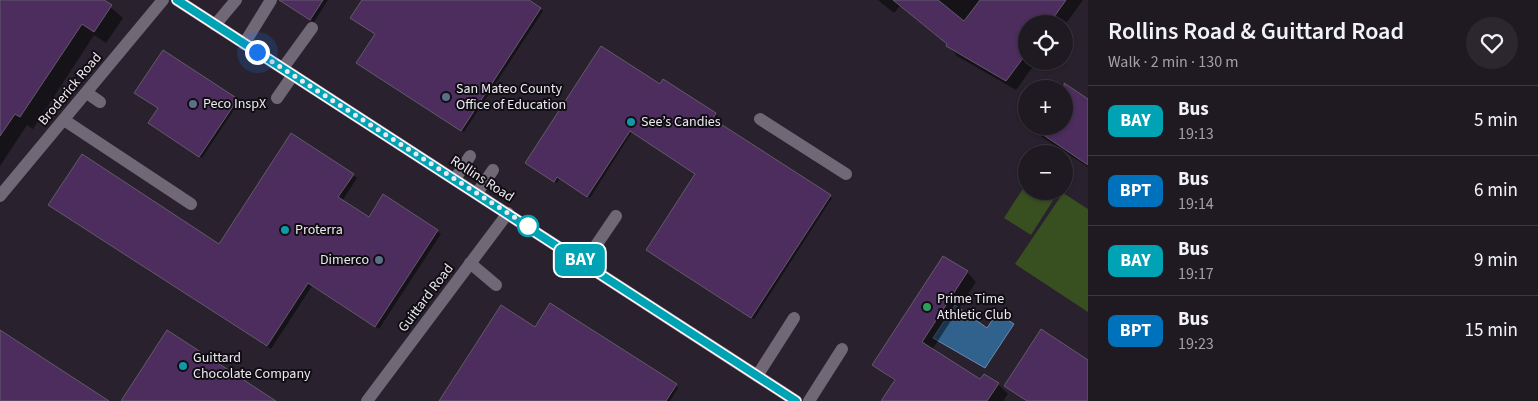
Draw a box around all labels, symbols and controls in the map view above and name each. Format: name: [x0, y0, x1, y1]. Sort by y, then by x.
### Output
text: Rollins Road & Guittard Road: [1108, 14, 1404, 49]
map controls: [1018, 15, 1073, 200]
button: locate: [1018, 15, 1073, 70]
button: heart: [1466, 17, 1518, 69]
your location: [245, 40, 270, 65]
street label: Broderick Road: [34, 48, 106, 130]
text: Walk · 2 min · 130 m: [1108, 51, 1239, 73]
place label: San Mateo County Office of Education: [456, 79, 566, 115]
button: +: [1018, 80, 1073, 135]
marker: San Mateo County Office of Education: [440, 91, 452, 103]
place label: Peco InspX: [203, 94, 266, 114]
text: Bus: [1178, 96, 1209, 123]
marker: Peco InspX: [187, 98, 199, 110]
text: 5 min: [1474, 107, 1518, 134]
text: BAY: [1120, 108, 1151, 133]
place label: See’s Candies: [641, 112, 721, 132]
marker: See’s Candies: [625, 116, 637, 128]
text: 19:13: [1178, 123, 1214, 145]
button: −: [1018, 145, 1073, 200]
street label: Rollins Road: [446, 151, 518, 207]
text: Bus: [1178, 166, 1209, 193]
text: 6 min: [1474, 177, 1518, 204]
text: BPT: [1120, 178, 1151, 203]
text: 19:14: [1178, 193, 1214, 215]
unlabelled marker: [517, 215, 539, 237]
place label: Proterra: [295, 220, 343, 240]
marker: Proterra: [279, 224, 291, 236]
text: Bus: [1178, 236, 1209, 263]
line badge: BAY: [551, 244, 609, 276]
text: BAY: [565, 247, 595, 272]
text: 9 min: [1474, 247, 1518, 274]
text: BAY: [1120, 248, 1151, 273]
place label: Dimerco: [320, 250, 369, 270]
marker: Dimerco: [373, 254, 385, 266]
street label: Guittard Road: [394, 260, 458, 336]
text: 19:17: [1178, 263, 1214, 285]
place label: Prime Time Athletic Club: [937, 289, 1012, 325]
marker: Prime Time Athletic Club: [921, 301, 933, 313]
text: Bus: [1178, 306, 1209, 333]
text: 15 min: [1464, 317, 1518, 344]
text: BPT: [1120, 318, 1151, 343]
text: 19:23: [1178, 333, 1214, 355]
place label: Guittard Chocolate Company: [193, 348, 311, 384]
marker: Guittard Chocolate Company: [177, 360, 189, 372]

